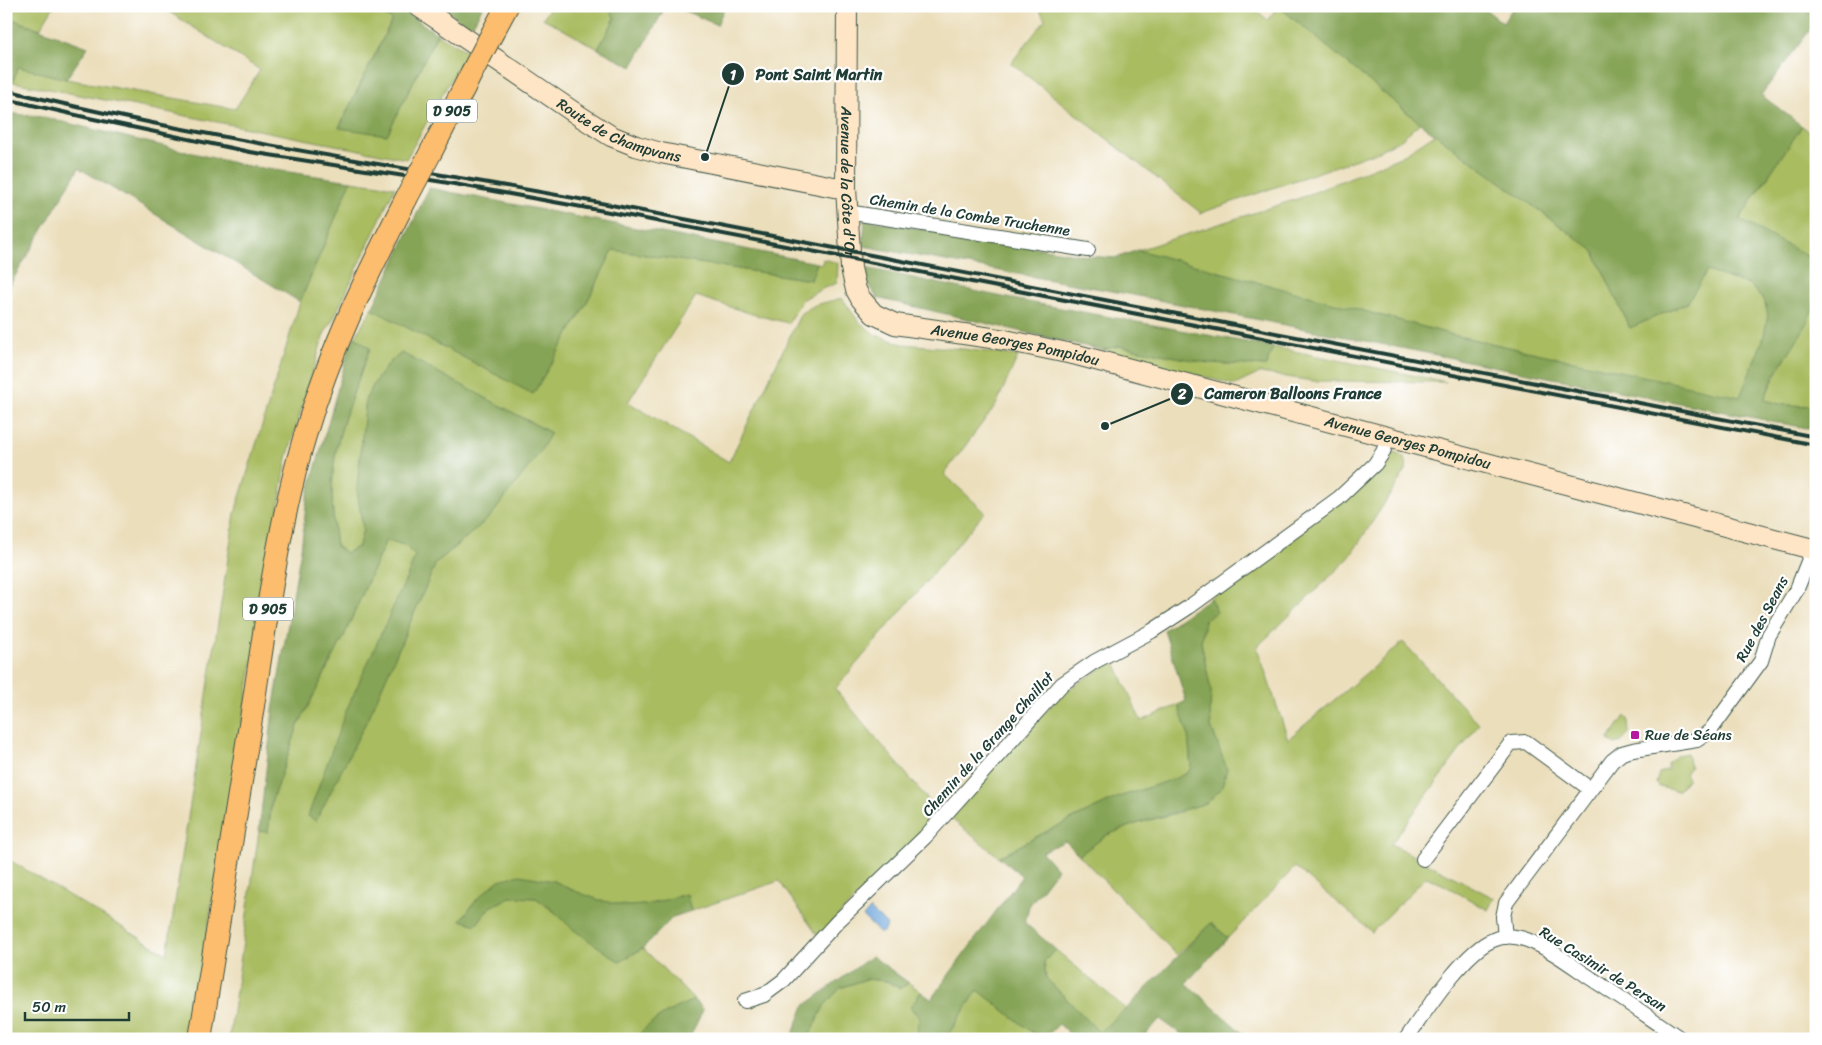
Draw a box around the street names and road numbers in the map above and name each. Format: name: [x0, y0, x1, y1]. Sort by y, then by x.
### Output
street label: Route de Champvans: [551, 91, 683, 170]
road number: D 905: [427, 100, 477, 122]
street label: Avenue de la Côte d'Or: [833, 105, 863, 259]
street label: Chemin de la Combe Truchenne: [868, 186, 1072, 244]
street label: Avenue Georges Pompidou: [928, 316, 1102, 373]
street label: Avenue Georges Pompidou: [1321, 408, 1494, 477]
street label: Rue des Seans: [1728, 571, 1796, 667]
road number: D 905: [243, 598, 293, 620]
street label: Chemin de la Grange Chaillot: [915, 665, 1061, 823]
street label: Rue Casimir de Persan: [1534, 919, 1672, 1019]

